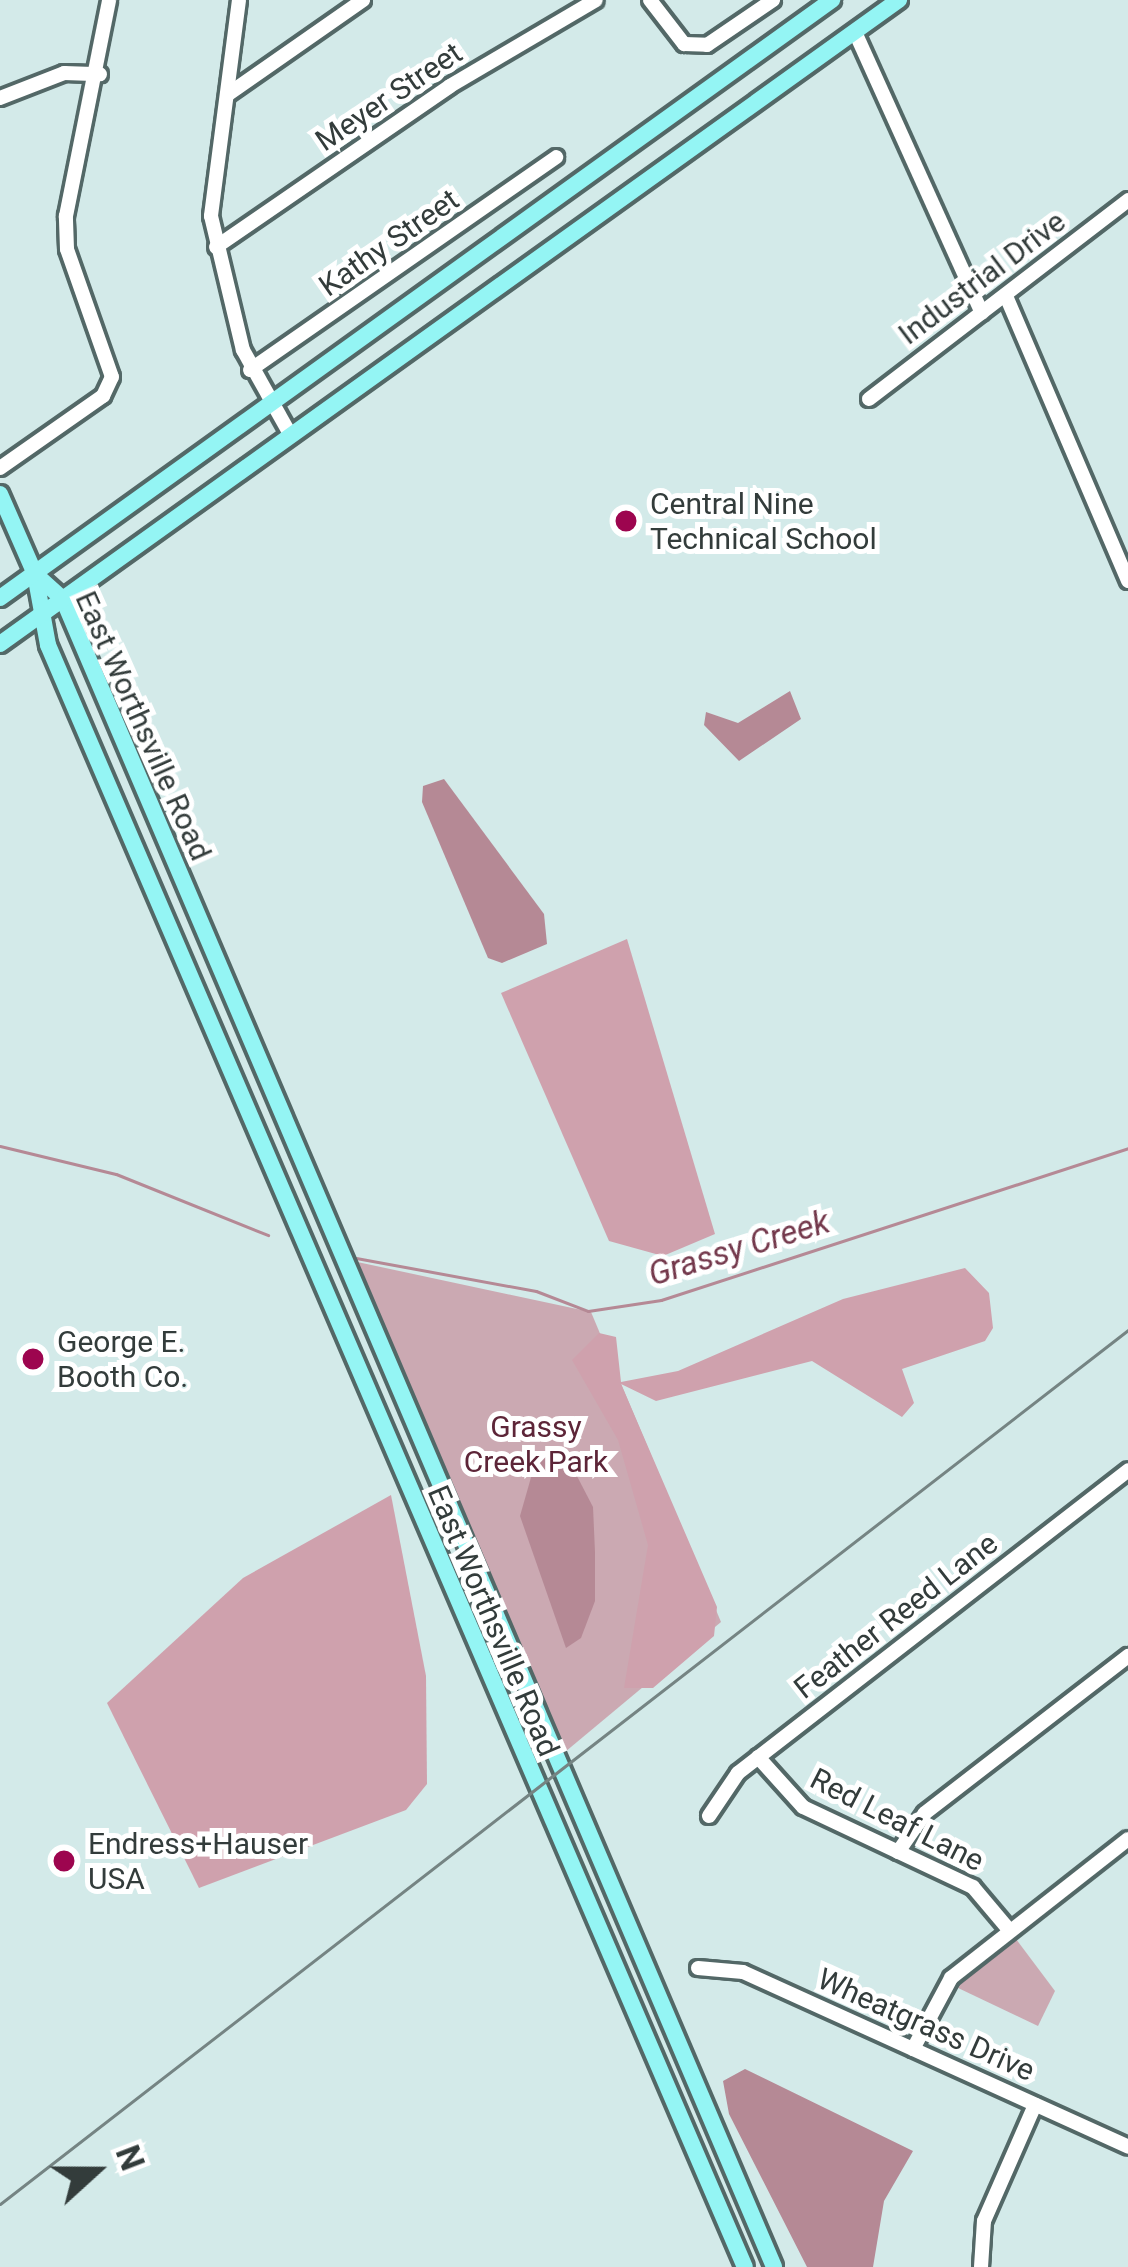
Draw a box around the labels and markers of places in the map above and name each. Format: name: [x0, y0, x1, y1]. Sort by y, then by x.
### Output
place label: Central Nine Technical School: [650, 486, 877, 556]
marker: Central Nine Technical School: [613, 508, 639, 534]
place label: George E. Booth Co.: [57, 1324, 188, 1394]
marker: George E. Booth Co.: [20, 1346, 46, 1372]
place label: Endress+Hauser USA: [88, 1826, 308, 1896]
marker: Endress+Hauser USA: [51, 1848, 77, 1874]

